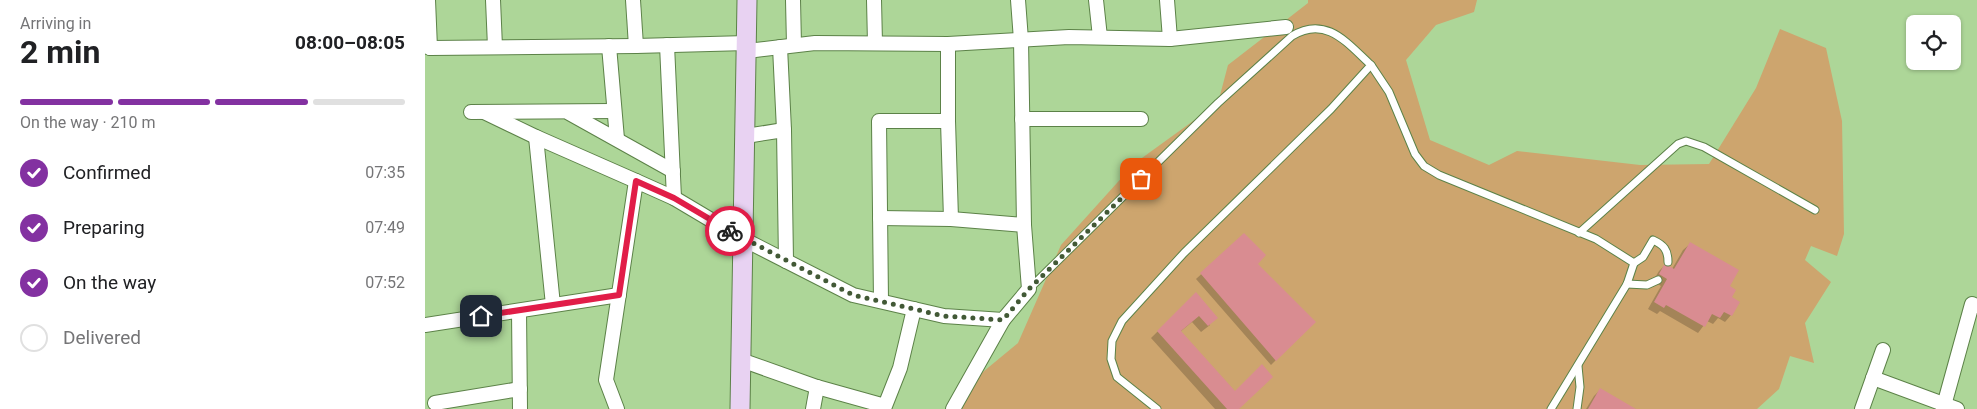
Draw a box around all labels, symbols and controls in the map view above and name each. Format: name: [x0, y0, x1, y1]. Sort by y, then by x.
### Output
text: Arriving in: [20, 14, 91, 33]
map controls: [1906, 15, 1961, 70]
button: locate: [1906, 15, 1961, 70]
text: 08:00–08:05: [295, 31, 405, 54]
text: 2 min: [20, 33, 100, 71]
text: On the way · 210 m: [20, 113, 156, 132]
pin: [1120, 158, 1162, 200]
icon: check: [20, 159, 48, 187]
text: Confirmed: [63, 161, 151, 184]
text: 07:35: [365, 163, 405, 182]
icon: bag: [1127, 165, 1155, 193]
courier: [705, 206, 755, 256]
icon: check: [20, 214, 48, 242]
text: Preparing: [63, 216, 145, 239]
icon: bike: [716, 217, 744, 245]
text: 07:49: [365, 218, 405, 237]
icon: check: [20, 269, 48, 297]
text: On the way: [63, 271, 156, 294]
text: 07:52: [365, 273, 405, 292]
pin: [460, 295, 502, 337]
icon: home: [467, 302, 495, 330]
text: Delivered: [63, 326, 141, 349]

